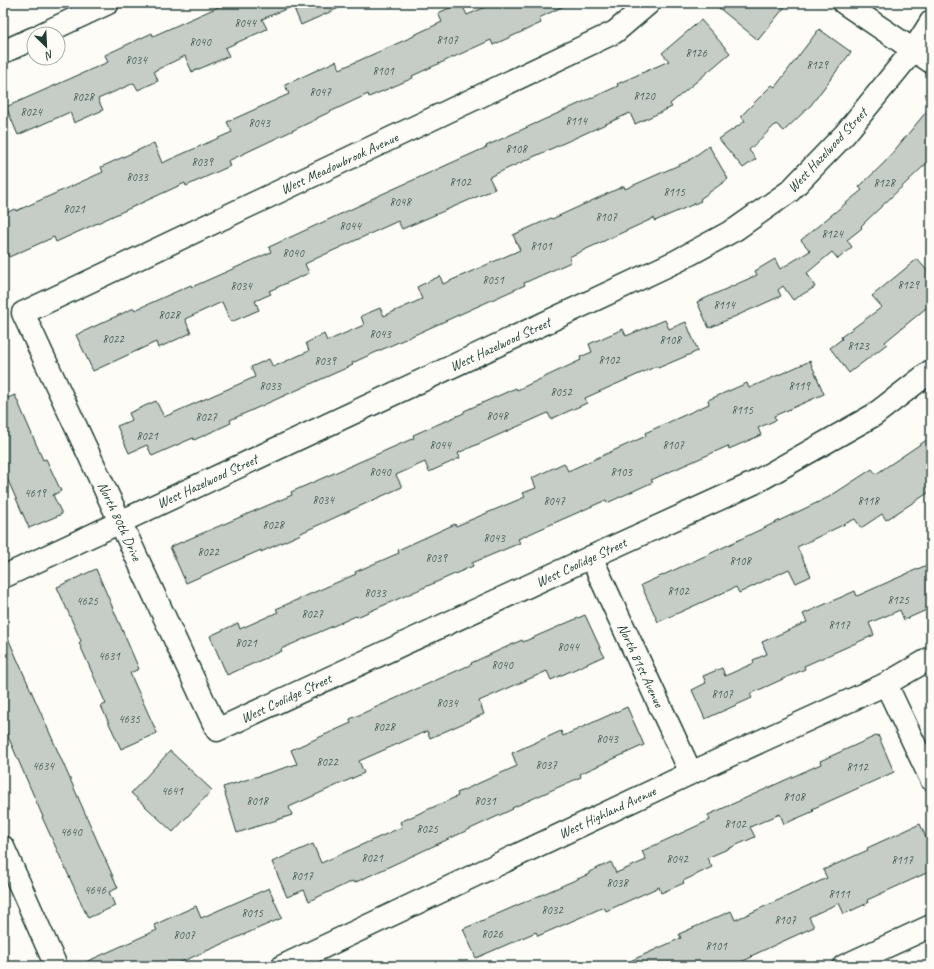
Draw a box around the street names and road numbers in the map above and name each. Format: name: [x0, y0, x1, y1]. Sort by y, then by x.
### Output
street label: West Hazelwood Street: [784, 103, 872, 196]
street label: West Meadowbrook Avenue: [278, 128, 402, 198]
street label: West Hazelwood Street: [447, 313, 555, 375]
street label: West Hazelwood Street: [154, 450, 262, 512]
street label: North 80th Drive: [94, 479, 146, 565]
street label: West Coolidge Street: [533, 534, 630, 591]
street label: North 81st Avenue: [614, 621, 668, 711]
street label: West Coolidge Street: [238, 670, 335, 727]
street label: West Highland Avenue: [556, 782, 660, 842]

